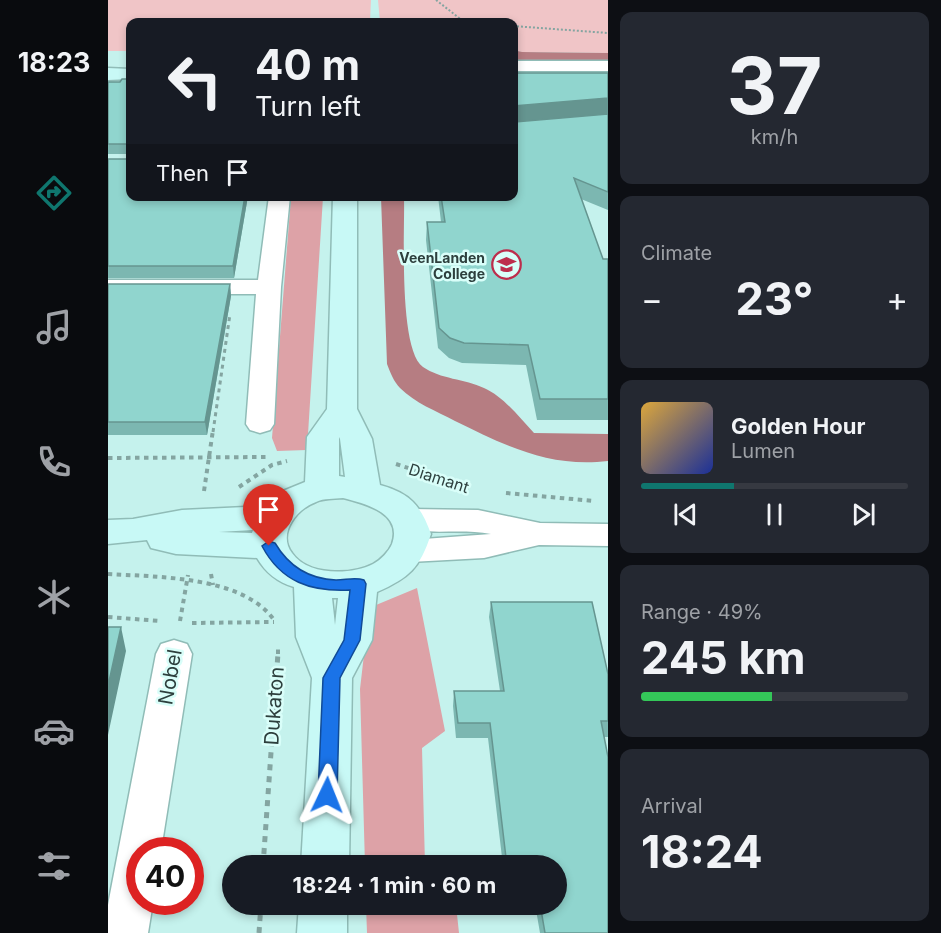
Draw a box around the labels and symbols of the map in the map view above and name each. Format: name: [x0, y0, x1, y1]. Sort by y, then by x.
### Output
place label: VeenLanden College: [399, 249, 485, 282]
school or university icon: VeenLanden College: [490, 249, 522, 281]
street label: Diamant: [406, 459, 472, 497]
pin: [243, 484, 294, 546]
street label: Nobel: [153, 647, 187, 707]
street label: Dukaton: [259, 666, 289, 746]
position arrow: [295, 763, 359, 827]
speed limit sign: 40: [126, 837, 204, 915]

